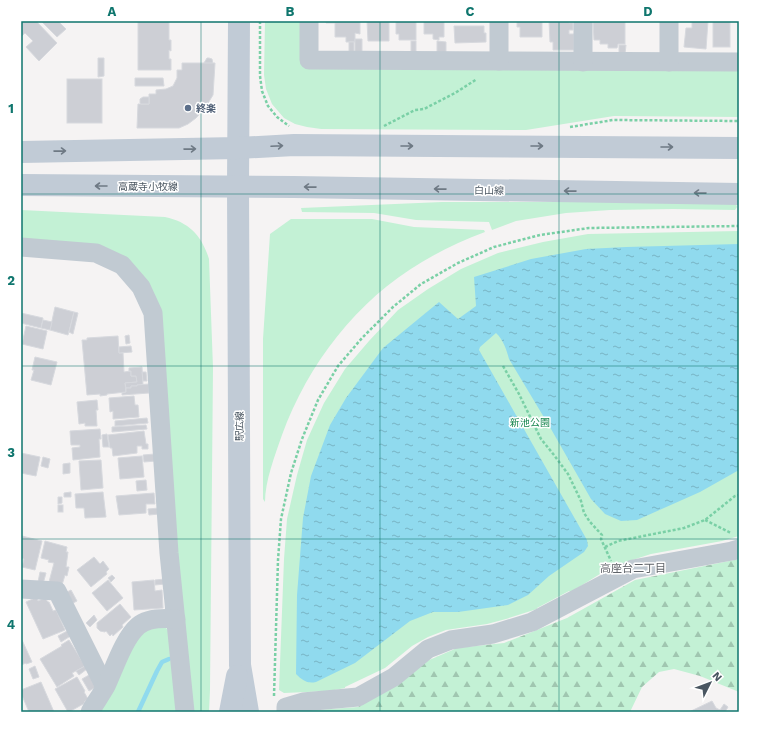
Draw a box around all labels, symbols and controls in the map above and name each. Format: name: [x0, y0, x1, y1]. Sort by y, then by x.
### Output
text: A: [108, 4, 117, 19]
text: B: [286, 4, 295, 19]
text: C: [466, 4, 475, 19]
text: D: [643, 4, 653, 19]
text: 1: [8, 101, 14, 116]
marker: 終楽: [183, 103, 193, 113]
place label: 終楽: [196, 103, 216, 114]
one-way arrow: [400, 142, 413, 150]
one-way arrow: [530, 142, 543, 150]
one-way arrow: [270, 143, 283, 150]
one-way arrow: [660, 143, 673, 151]
one-way arrow: [183, 145, 196, 153]
one-way arrow: [53, 147, 66, 155]
street label: 高蔵寺小牧線: [118, 181, 178, 192]
one-way arrow: [95, 182, 108, 190]
one-way arrow: [304, 183, 317, 191]
one-way arrow: [434, 185, 447, 193]
street label: 白山線: [474, 185, 504, 196]
one-way arrow: [564, 187, 577, 195]
one-way arrow: [694, 190, 707, 197]
text: 2: [7, 273, 15, 288]
street label: 駅広線: [234, 411, 245, 441]
park label: 新池公園: [510, 417, 550, 428]
text: 3: [7, 445, 15, 460]
district label: 高座台二丁目: [600, 562, 666, 575]
text: 4: [7, 617, 16, 632]
north arrow: [690, 663, 730, 703]
text: N: [710, 669, 725, 684]

